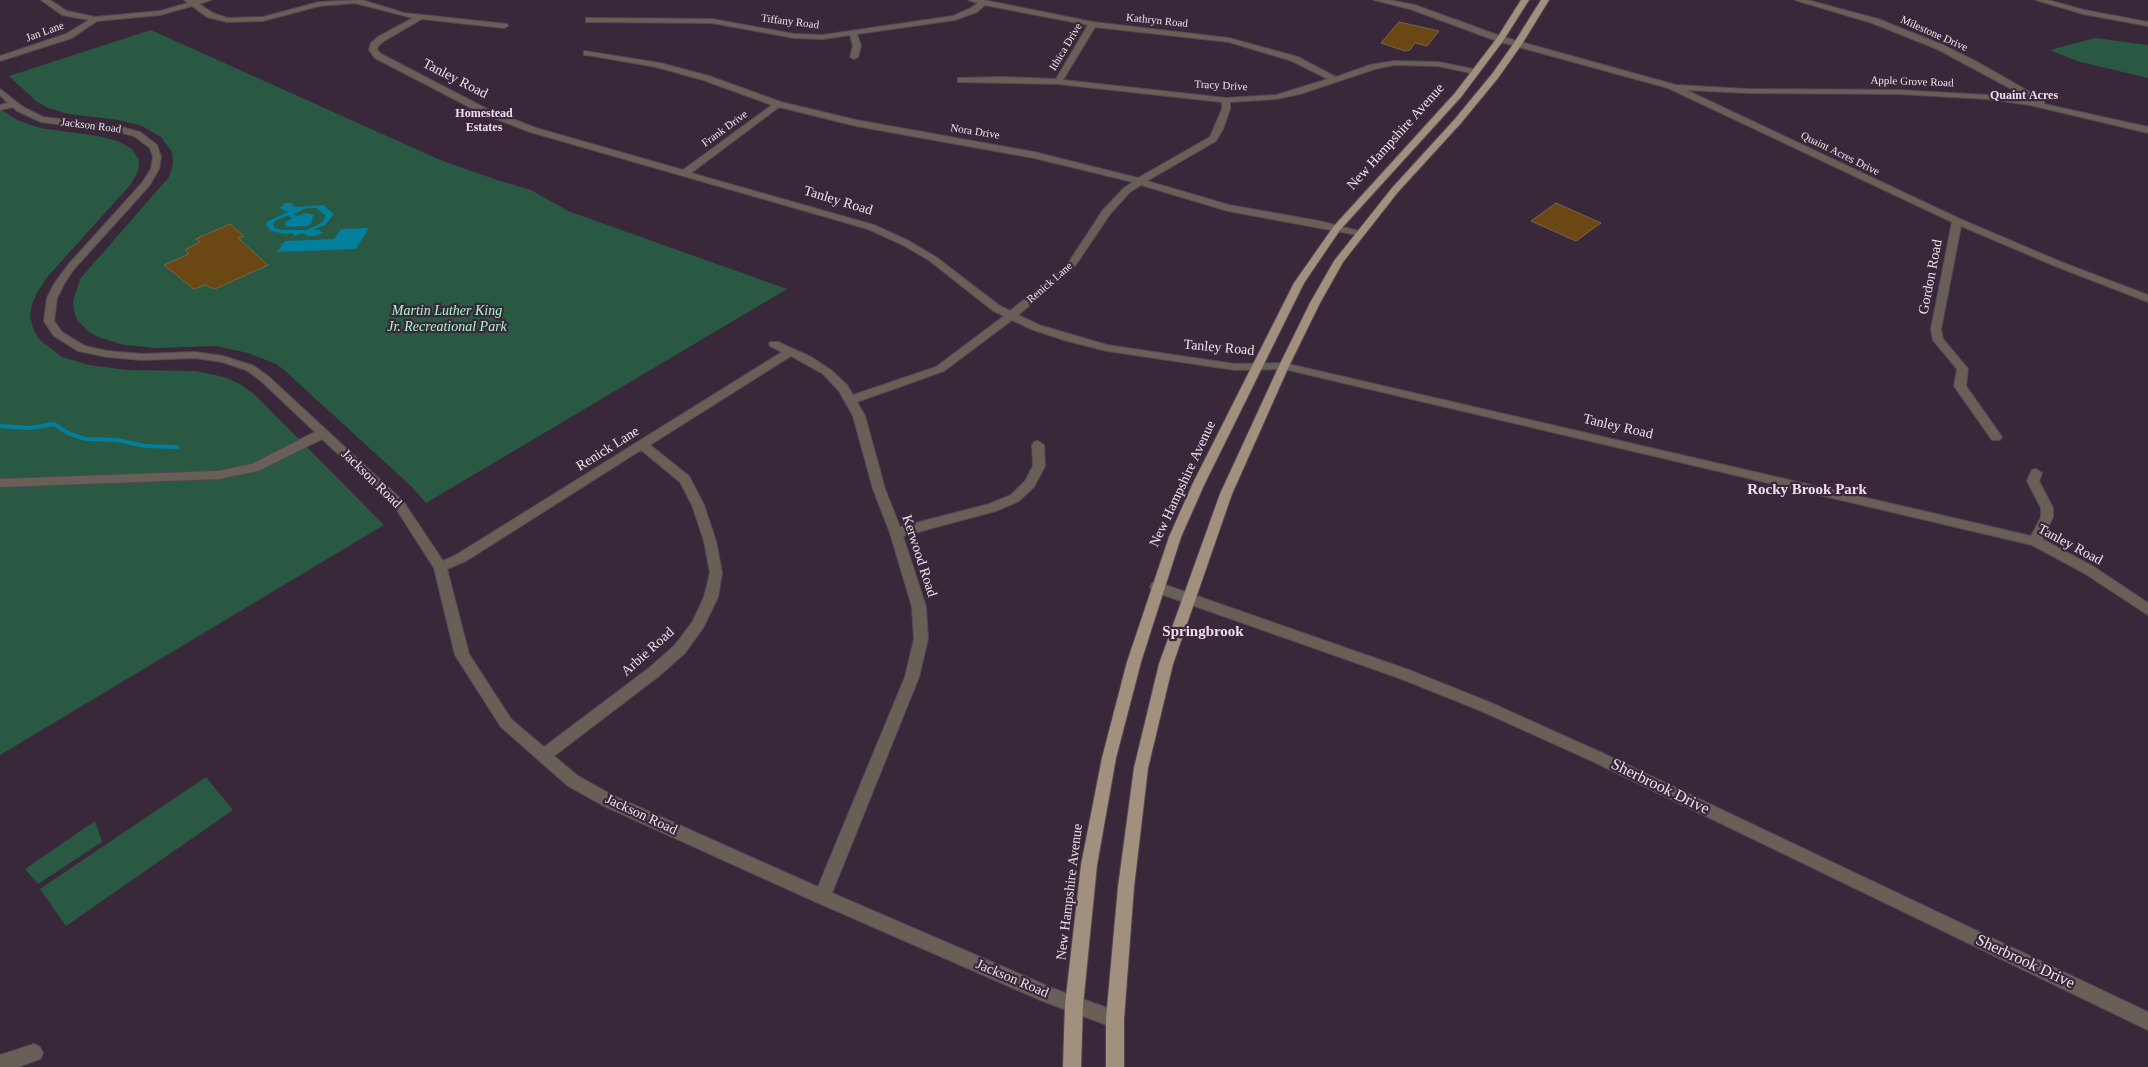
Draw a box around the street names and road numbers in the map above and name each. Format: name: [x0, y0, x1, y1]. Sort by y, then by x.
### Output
street label: Kathryn Road: [1125, 11, 1189, 31]
street label: Tiffany Road: [760, 12, 820, 32]
street label: Milestone Drive: [1899, 13, 1969, 55]
street label: Jan Lane: [24, 19, 66, 45]
street label: Ithica Drive: [1047, 21, 1085, 73]
street label: Tanley Road: [420, 55, 490, 103]
street label: Apple Grove Road: [1870, 74, 1954, 90]
street label: Tracy Drive: [1194, 78, 1248, 94]
street label: New Hampshire Avenue: [1344, 80, 1448, 194]
street label: Frank Drive: [699, 108, 751, 150]
street label: Jackson Road: [60, 116, 122, 136]
street label: Nora Drive: [949, 122, 1001, 142]
street label: Quaint Acres Drive: [1798, 129, 1882, 179]
street label: Tanley Road: [802, 183, 874, 219]
street label: Gordon Road: [1916, 238, 1946, 316]
street label: Renick Lane: [1025, 260, 1075, 306]
street label: Tanley Road: [1183, 337, 1255, 359]
street label: Tanley Road: [1582, 411, 1654, 443]
street label: New Hampshire Avenue: [1146, 418, 1220, 550]
street label: Renick Lane: [573, 423, 643, 475]
street label: Jackson Road: [337, 446, 405, 512]
street label: Kerwood Road: [898, 513, 940, 599]
street label: Tanley Road: [2035, 521, 2105, 569]
street label: Arbie Road: [618, 624, 678, 680]
street label: Sherbrook Drive: [1608, 755, 1712, 819]
street label: Jackson Road: [602, 791, 680, 839]
street label: New Hampshire Avenue: [1053, 823, 1087, 961]
street label: Sherbrook Drive: [1972, 931, 2078, 993]
street label: Jackson Road: [973, 956, 1051, 1002]

